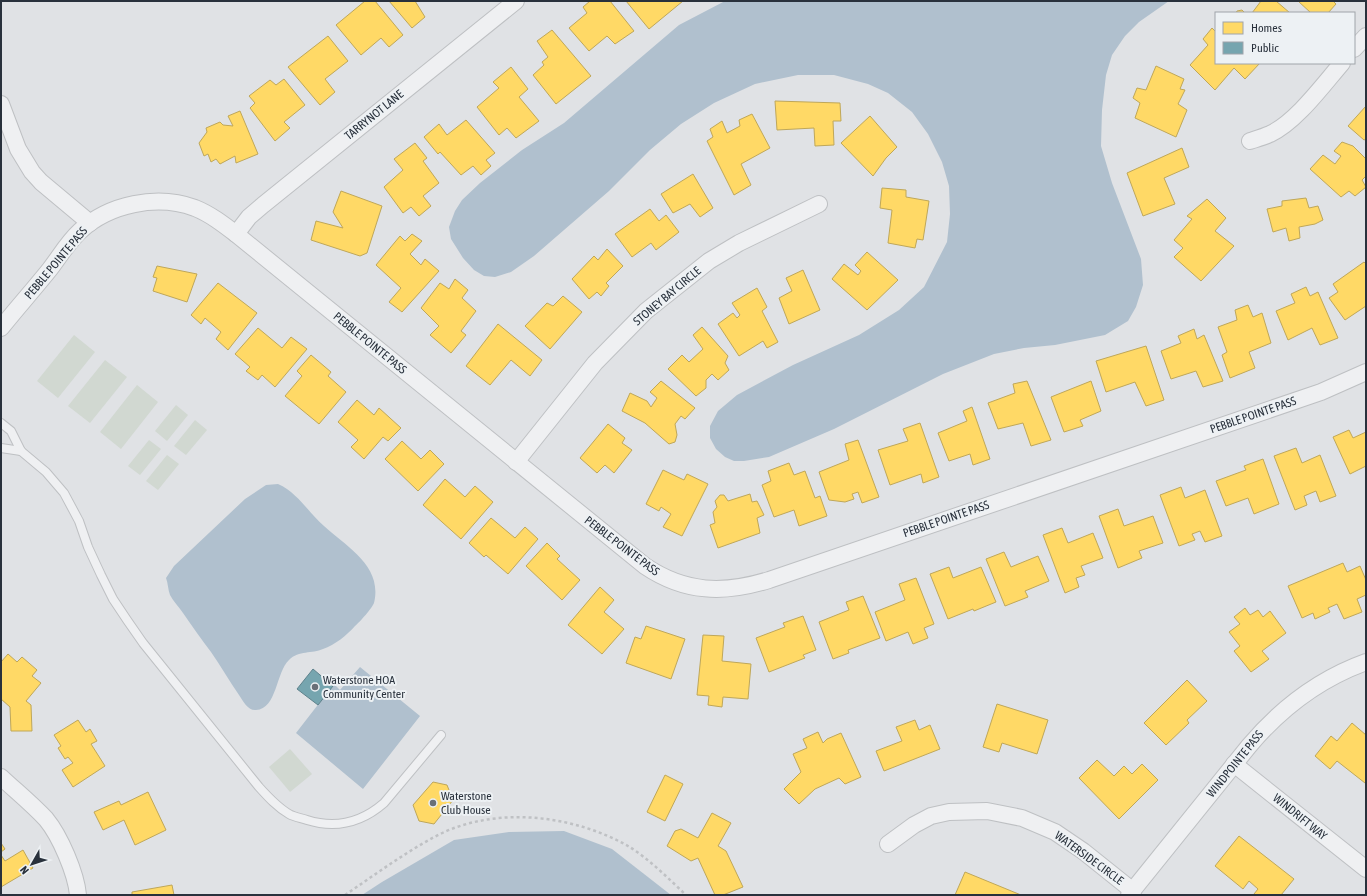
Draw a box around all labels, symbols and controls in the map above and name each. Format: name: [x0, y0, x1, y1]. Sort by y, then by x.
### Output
legend: [1215, 12, 1355, 64]
text: Homes: [1251, 21, 1282, 35]
text: Public: [1251, 41, 1279, 55]
street label: TARRYNOT LANE: [342, 87, 406, 143]
street label: PEBBLE POINTE PASS: [22, 224, 90, 302]
street label: STONEY BAY CIRCLE: [630, 264, 704, 328]
street label: PEBBLE POINTE PASS: [331, 309, 409, 377]
street label: PEBBLE POINTE PASS: [1208, 394, 1298, 436]
street label: PEBBLE POINTE PASS: [901, 498, 991, 540]
street label: PEBBLE POINTE PASS: [582, 513, 662, 579]
place label: Waterstone HOA Community Center: [323, 673, 405, 701]
marker: Waterstone HOA Community Center: [310, 682, 320, 692]
street label: WINDPOINTE PASS: [1204, 728, 1266, 800]
place label: Waterstone Club House: [441, 789, 492, 817]
street label: WINDRIFT WAY: [1270, 791, 1330, 843]
marker: Waterstone Club House: [428, 798, 438, 808]
street label: WATERSIDE CIRCLE: [1052, 828, 1126, 888]
north arrow: [12, 844, 52, 884]
text: N: [18, 864, 31, 877]

